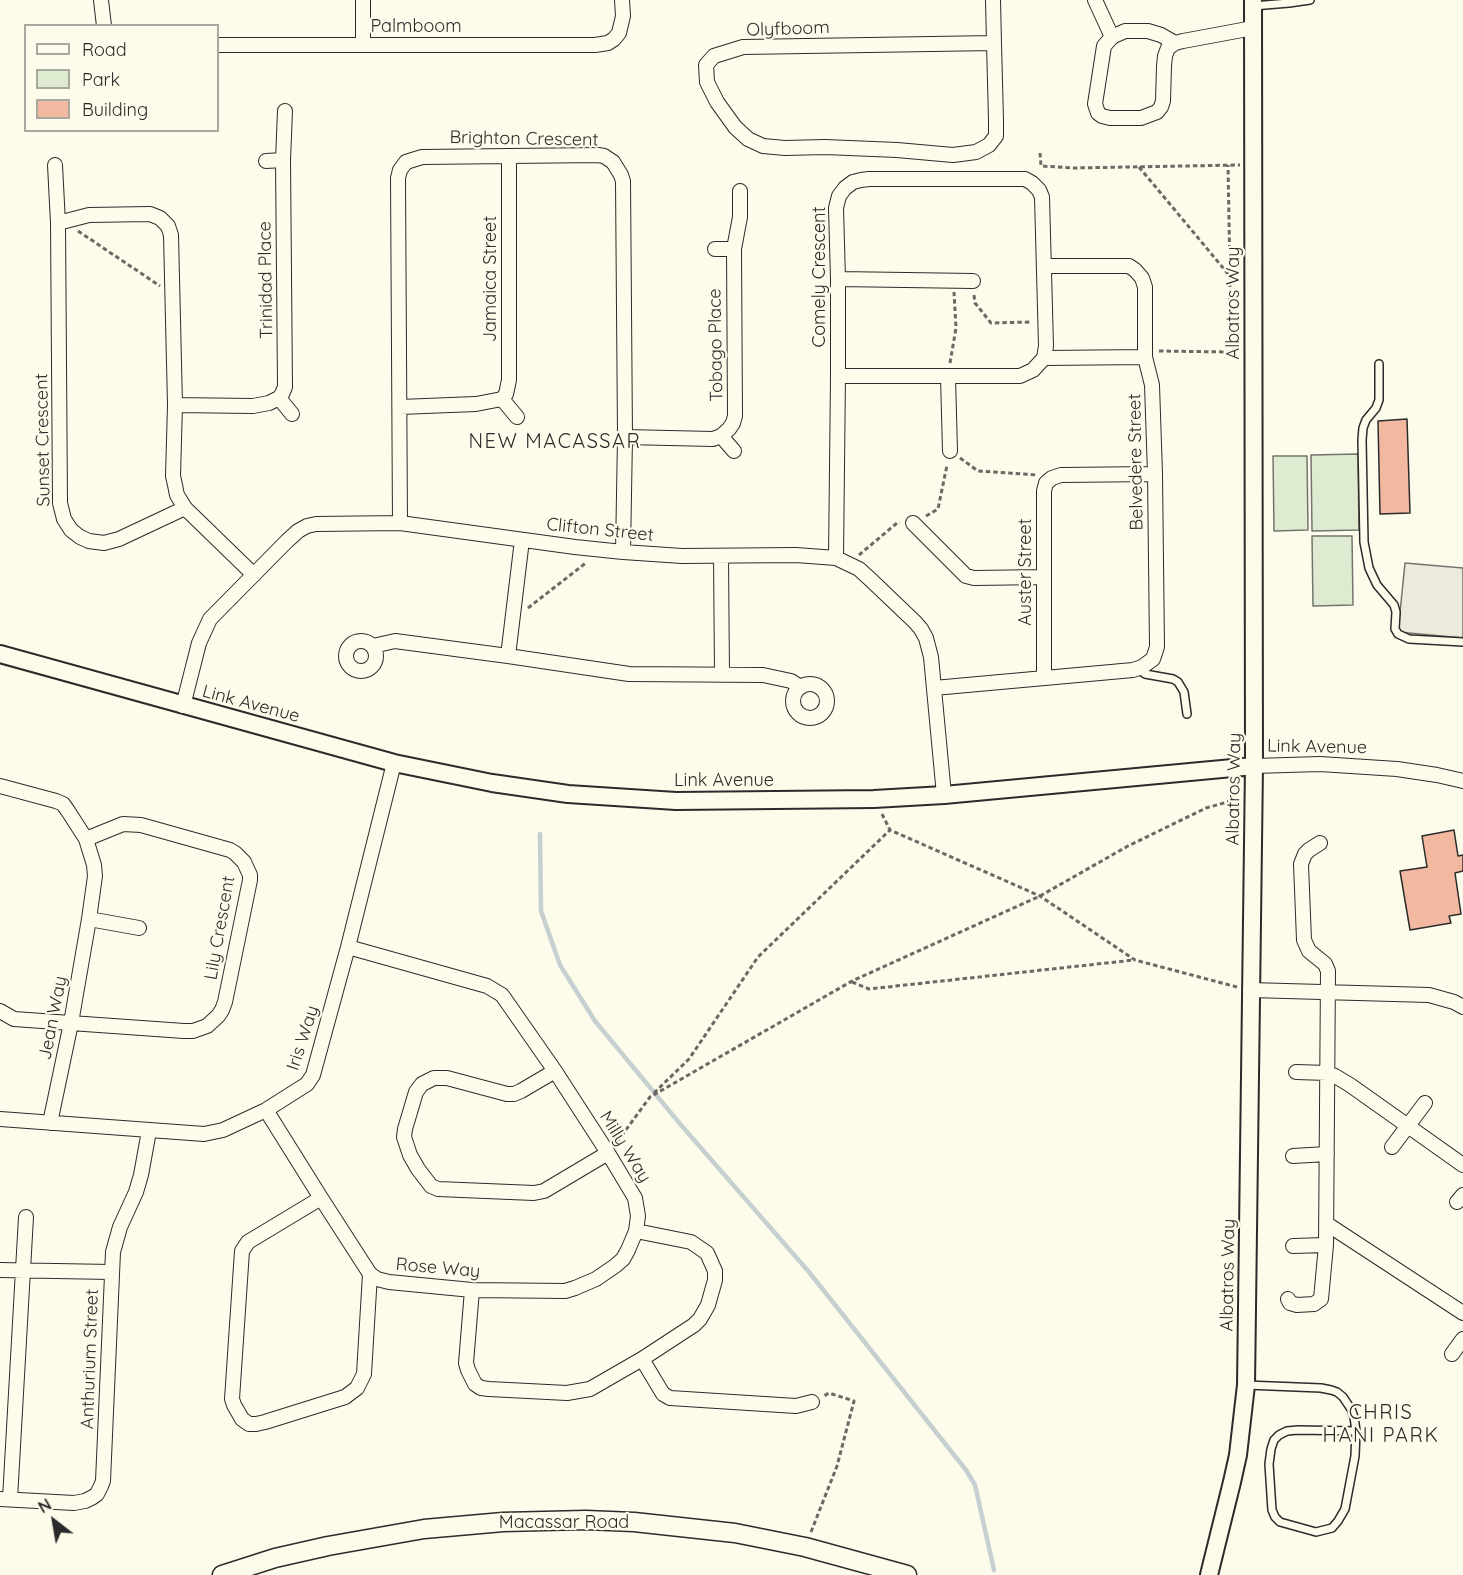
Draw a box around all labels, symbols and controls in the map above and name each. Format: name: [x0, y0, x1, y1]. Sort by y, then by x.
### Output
street label: Palmboom: [370, 16, 462, 38]
street label: Olyfboom: [746, 17, 830, 41]
legend: [24, 24, 219, 132]
text: Road: [82, 38, 127, 61]
text: Park: [82, 68, 120, 91]
text: Building: [82, 98, 148, 121]
street label: Brighton Crescent: [449, 127, 599, 151]
street label: Comely Crescent: [809, 206, 831, 348]
street label: Jamaica Street: [480, 216, 502, 342]
street label: Trinidad Place: [254, 221, 278, 339]
street label: Albatros Way: [1223, 247, 1245, 359]
street label: Tobago Place: [704, 288, 728, 402]
street label: Sunset Crescent: [31, 373, 55, 507]
street label: Belvedere Street: [1124, 393, 1148, 531]
district label: NEW MACASSAR: [469, 430, 641, 454]
street label: Clifton Street: [545, 514, 655, 546]
street label: Auster Street: [1015, 518, 1037, 626]
street label: Link Avenue: [200, 681, 302, 727]
street label: Albatros Way: [1222, 732, 1246, 846]
street label: Link Avenue: [1267, 735, 1367, 759]
street label: Link Avenue: [674, 770, 774, 792]
street label: Lily Crescent: [200, 874, 240, 982]
street label: Jean Way: [34, 974, 72, 1062]
street label: Iris Way: [282, 1003, 324, 1073]
street label: Milly Way: [595, 1107, 655, 1187]
street label: Albatros Way: [1216, 1218, 1240, 1332]
street label: Rose Way: [395, 1254, 481, 1282]
street label: Anthurium Street: [77, 1289, 103, 1429]
district label: CHRIS HANI PARK: [1323, 1401, 1439, 1448]
north arrow: [24, 1491, 84, 1551]
text: N: [35, 1494, 55, 1517]
street label: Macassar Road: [499, 1512, 629, 1534]

